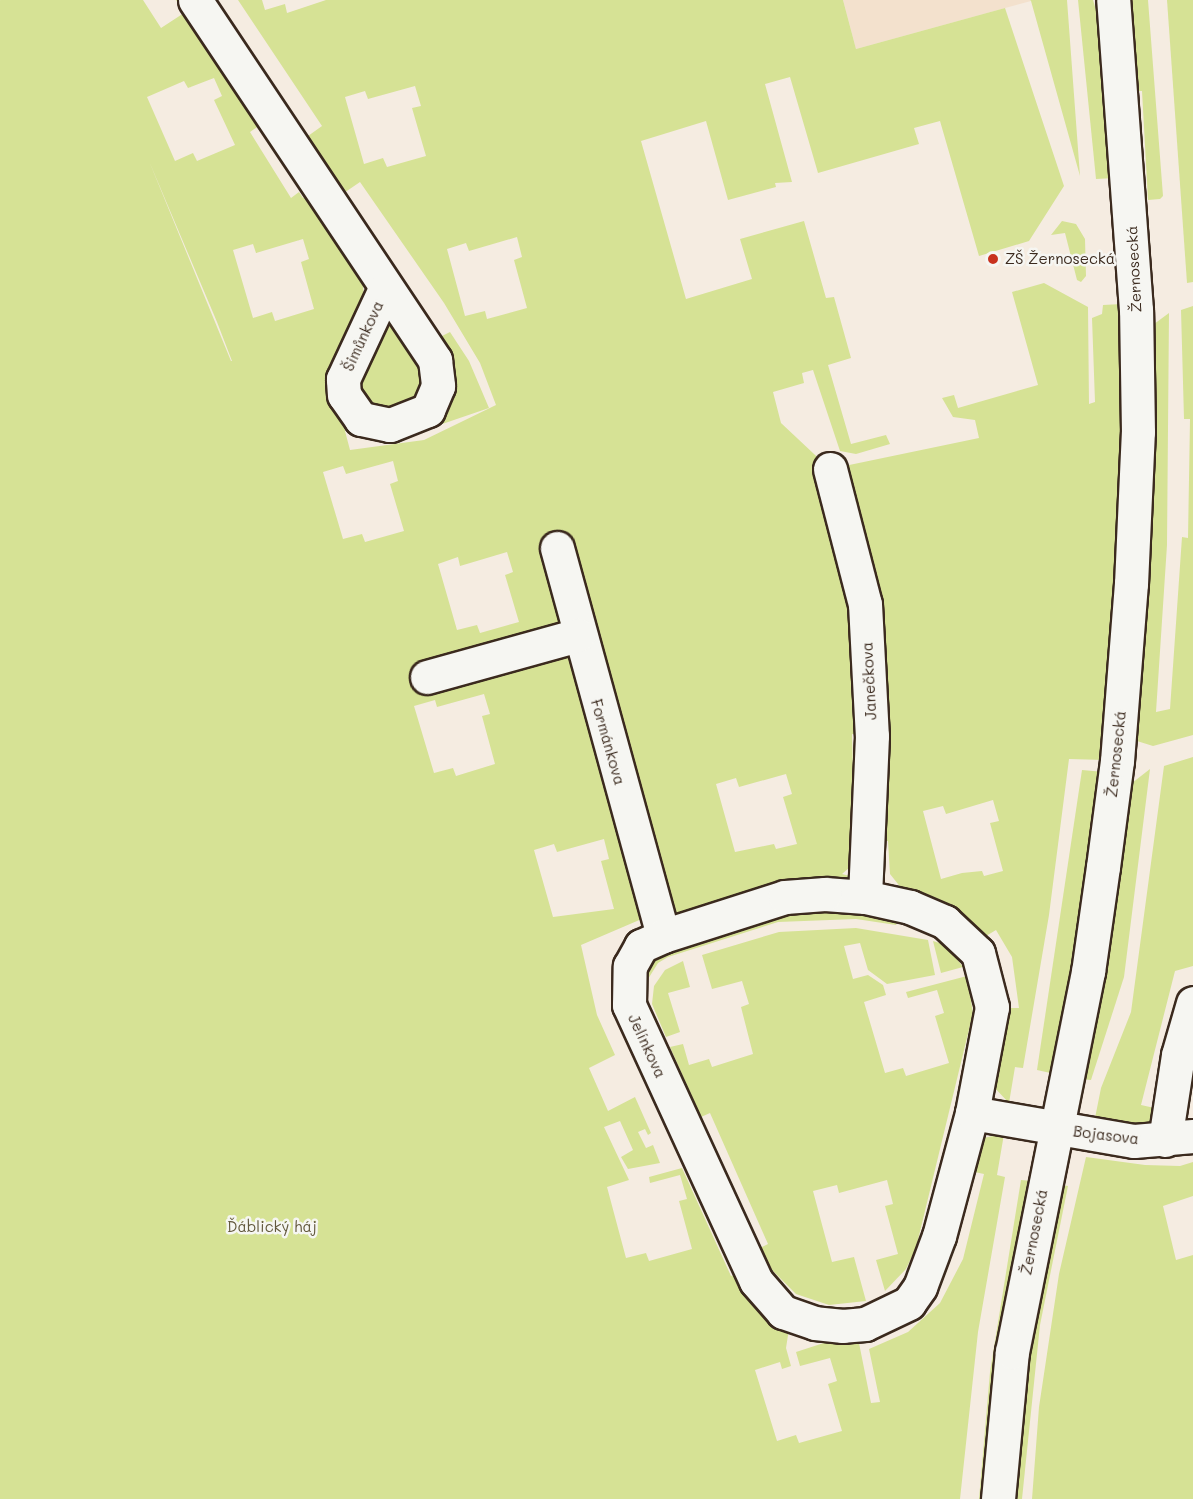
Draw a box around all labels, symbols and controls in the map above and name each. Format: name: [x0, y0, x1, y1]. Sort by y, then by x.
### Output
street label: Žernosecká: [1123, 225, 1145, 313]
place label: ZŠ Žernosecká: [1005, 250, 1115, 268]
marker: ZŠ Žernosecká: [986, 252, 1000, 266]
street label: Šimůnkova: [339, 298, 387, 374]
street label: Janečkova: [858, 642, 880, 720]
street label: Formánkova: [587, 697, 629, 787]
street label: Žernosecká: [1103, 710, 1129, 798]
street label: Jelínkova: [624, 1011, 670, 1081]
street label: Bojasova: [1072, 1122, 1140, 1148]
street label: Žernosecká: [1017, 1188, 1051, 1276]
park label: Ďáblický háj: [227, 1218, 317, 1236]

